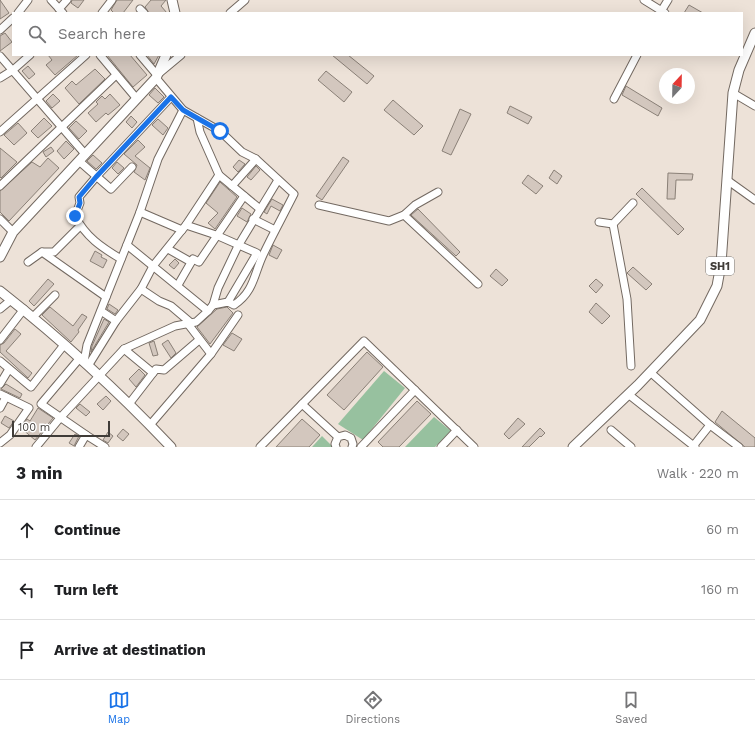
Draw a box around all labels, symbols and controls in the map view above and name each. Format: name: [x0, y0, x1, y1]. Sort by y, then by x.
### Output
search box: [12, 12, 743, 56]
icon: search: [26, 23, 48, 45]
text: Search here: [58, 25, 146, 43]
north arrow: [659, 68, 695, 104]
route start: [211, 122, 229, 140]
route end: [66, 207, 84, 225]
road number: SH1: [706, 257, 734, 275]
scale bar: [12, 419, 110, 438]
text: 100 m: [18, 421, 50, 434]
text: 3 min: [16, 463, 62, 483]
text: Walk · 220 m: [657, 466, 739, 481]
icon: ahead: [16, 519, 38, 541]
text: Continue: [54, 521, 121, 539]
text: 60 m: [706, 522, 739, 537]
icon: left: [16, 579, 38, 601]
text: Turn left: [54, 581, 118, 599]
text: 160 m: [701, 582, 739, 597]
icon: arrive: [16, 639, 38, 661]
text: Arrive at destination: [54, 641, 206, 659]
tab: Map: [108, 689, 130, 726]
tab: Directions: [346, 689, 400, 726]
tab: Saved: [615, 689, 647, 726]

